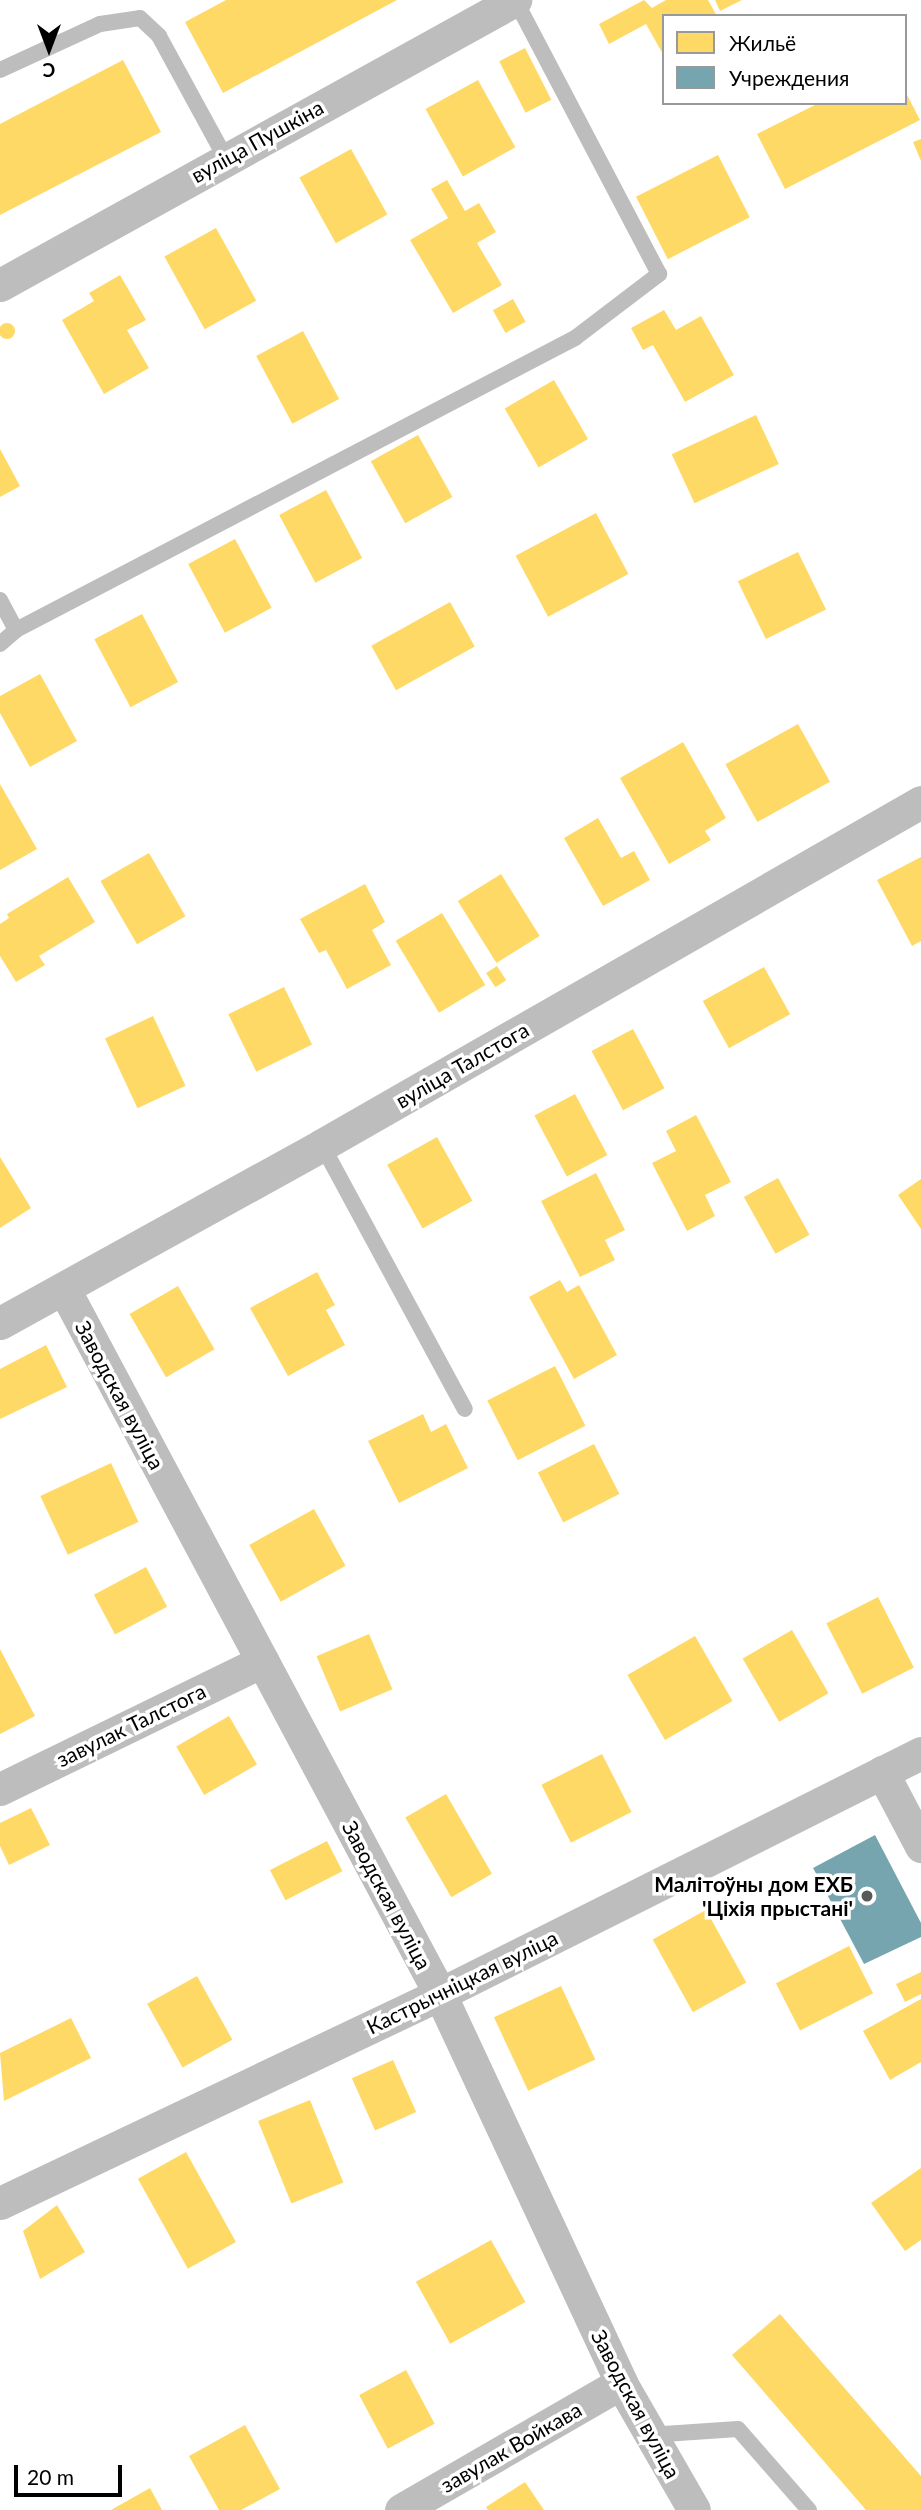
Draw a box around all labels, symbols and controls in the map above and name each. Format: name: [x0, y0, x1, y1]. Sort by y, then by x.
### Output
north arrow: [14, 14, 84, 84]
legend: [662, 14, 907, 105]
text: Жильё: [729, 30, 796, 55]
text: С: [43, 59, 55, 82]
text: Учреждения: [729, 65, 849, 90]
street label: вуліца Пушкіна: [186, 94, 328, 188]
street label: вуліца Талстога: [391, 1017, 533, 1113]
street label: Заводская вуліца: [70, 1316, 170, 1474]
street label: завулак Талстога: [52, 1678, 210, 1772]
street label: Заводская вуліца: [337, 1816, 437, 1974]
place label: Малітоўны дом ЕХБ 'Ціхія прыстані': [654, 1871, 853, 1921]
marker: Малітоўны дом ЕХБ 'Ціхія прыстані': [859, 1888, 875, 1904]
street label: Кастрычніцкая вуліца: [362, 1925, 562, 2039]
street label: Заводская вуліца: [586, 2325, 686, 2483]
street label: завулак Войкава: [436, 2396, 586, 2498]
scale bar: [18, 2450, 126, 2494]
text: 20 m: [27, 2464, 74, 2489]

